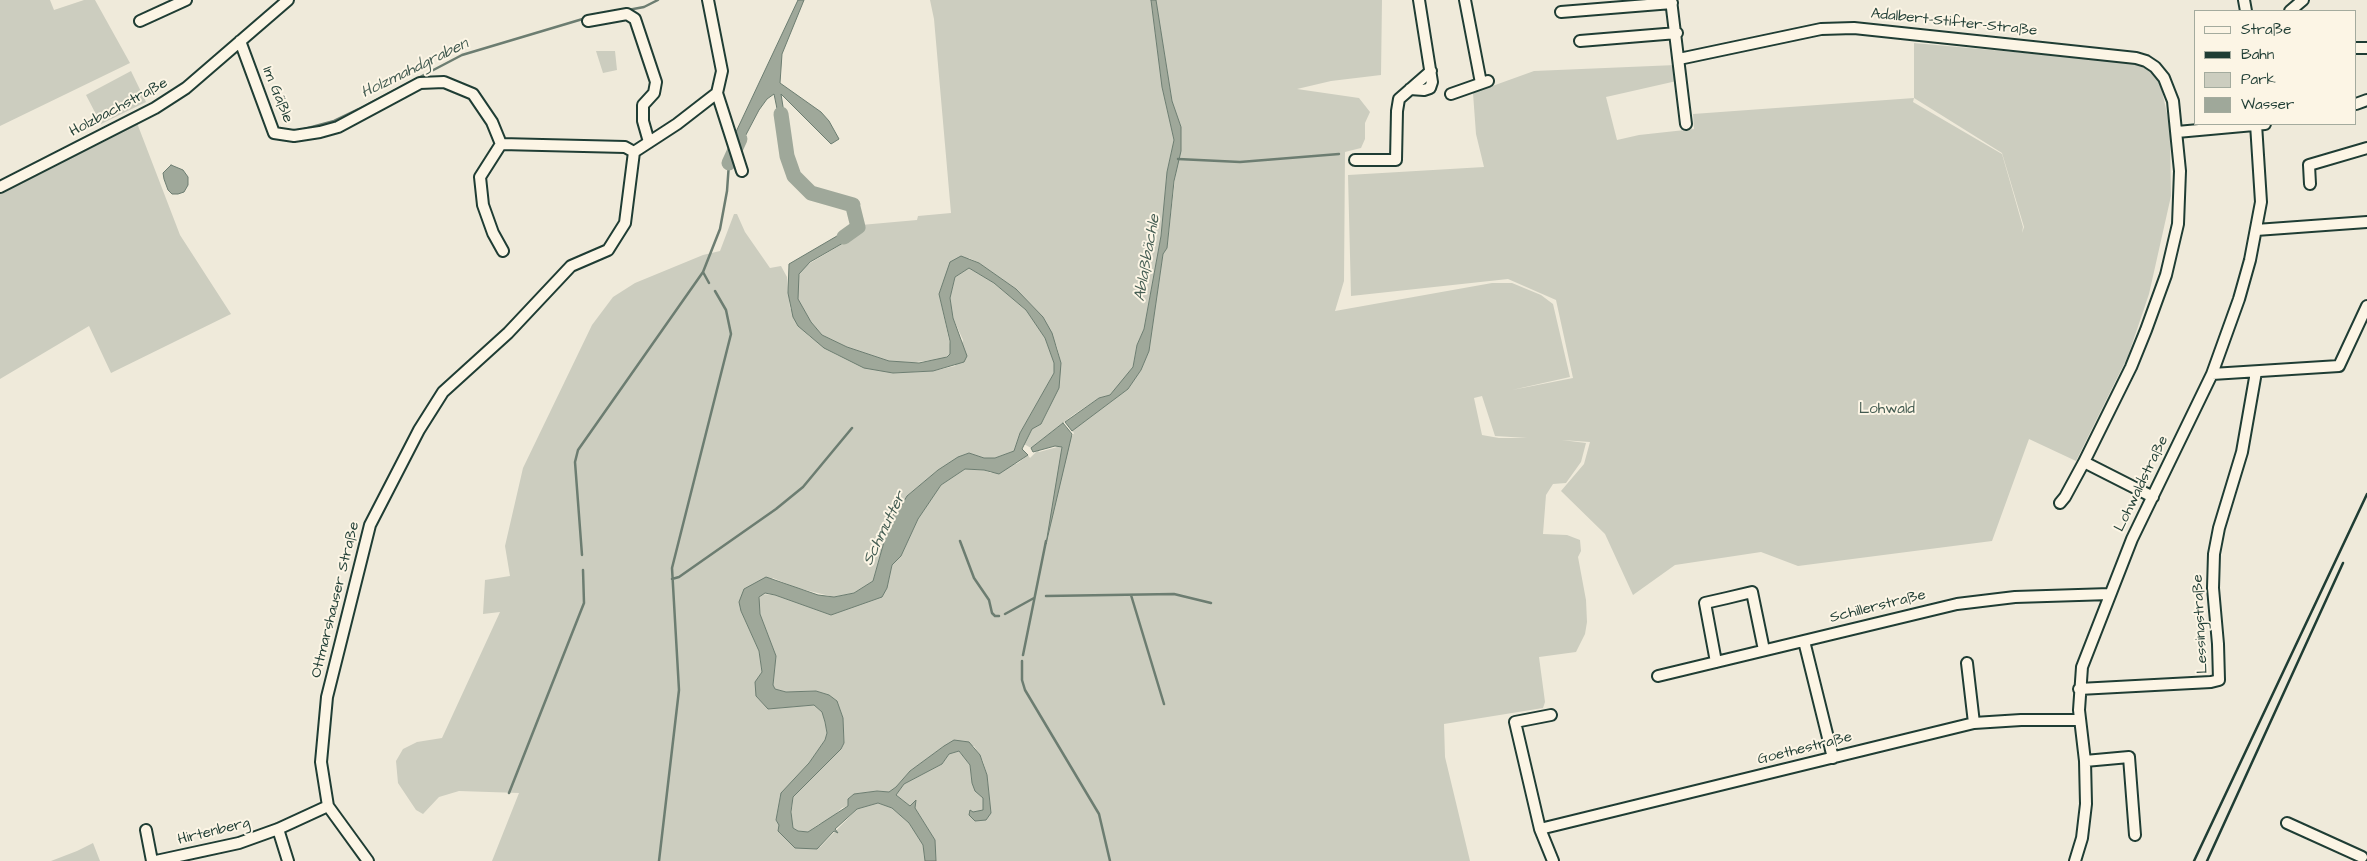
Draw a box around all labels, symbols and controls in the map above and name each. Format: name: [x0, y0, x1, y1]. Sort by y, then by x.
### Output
street label: Adalbert-Stifter-Straße: [1870, 5, 2038, 41]
legend: [2194, 10, 2357, 125]
text: Straße: [2241, 19, 2291, 40]
water label: Holzmahdgraben: [358, 35, 472, 103]
text: Bahn: [2241, 44, 2274, 65]
street label: Im Gäßle: [258, 64, 296, 126]
text: Park: [2241, 69, 2276, 90]
street label: Holzbachstraße: [67, 75, 171, 141]
text: Wasser: [2241, 94, 2294, 115]
water label: Ablaßbächle: [1131, 213, 1165, 303]
park label: Lohwald: [1859, 401, 1915, 419]
street label: Lohwaldstraße: [2111, 433, 2173, 535]
water label: Schmutter: [859, 489, 911, 569]
street label: Ottmarshauser Straße: [308, 520, 364, 680]
street label: Lessingstraße: [2189, 574, 2213, 674]
street label: Schillerstraße: [1828, 586, 1928, 628]
street label: Goethestraße: [1756, 729, 1854, 769]
street label: Hirtenberg: [176, 814, 252, 850]

